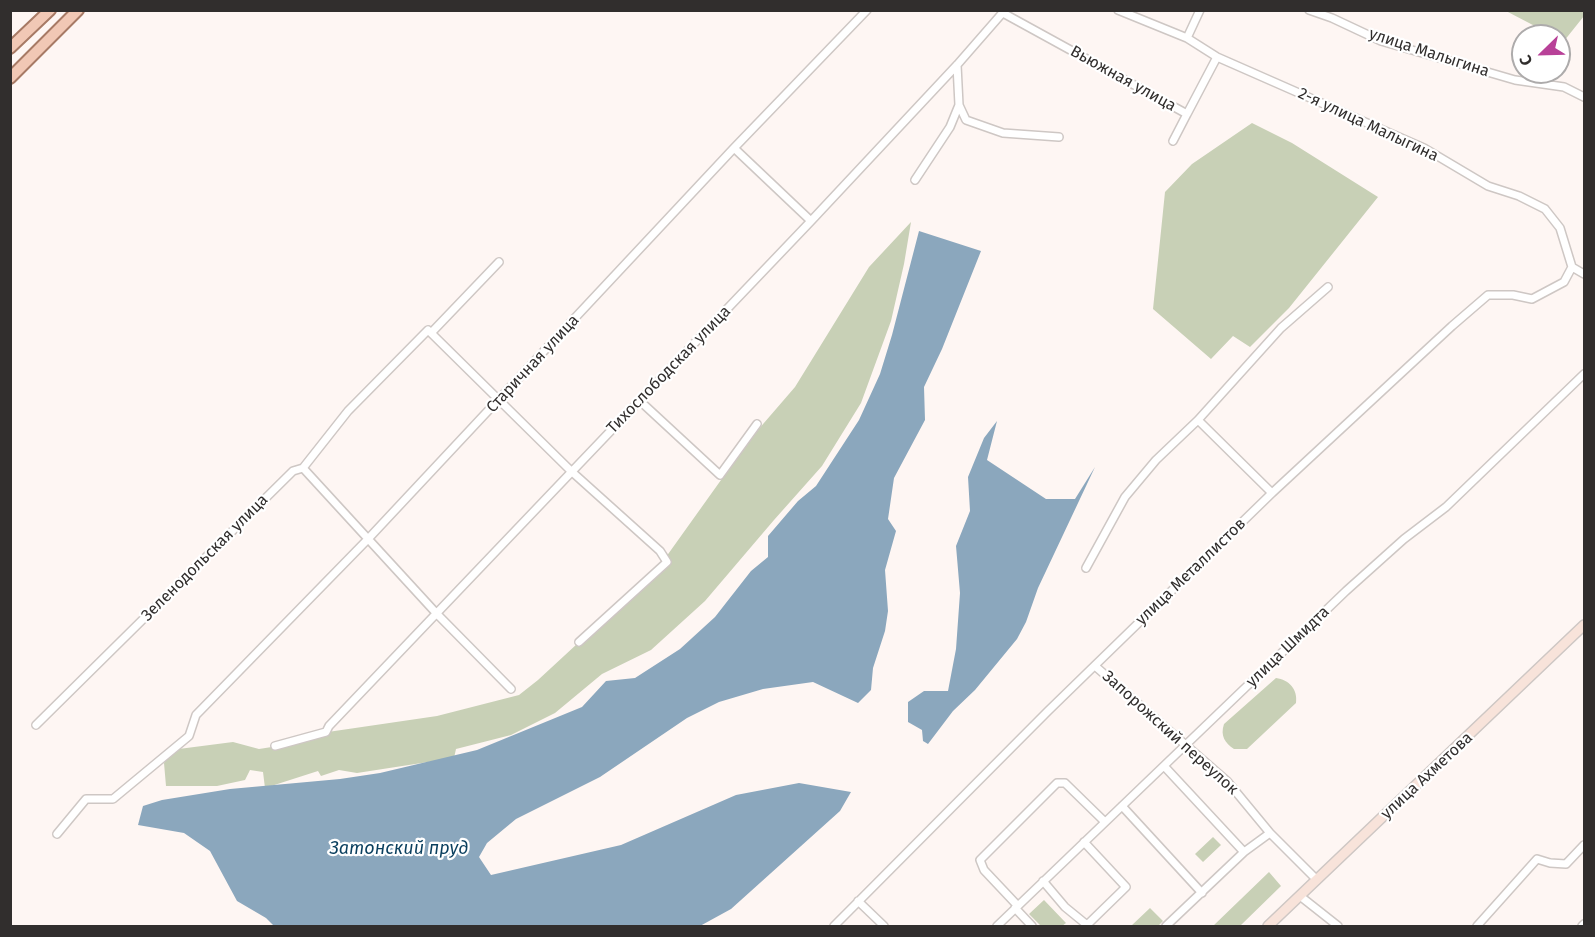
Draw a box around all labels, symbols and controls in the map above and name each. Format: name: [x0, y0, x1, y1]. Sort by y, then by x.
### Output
street label: улица Малыгина: [1366, 24, 1492, 82]
north arrow: [1511, 24, 1571, 84]
street label: Вьюжная улица: [1067, 42, 1179, 116]
text: С: [1515, 53, 1536, 68]
street label: 2-я улица Малыгина: [1295, 84, 1441, 166]
street label: Тихослободская улица: [603, 302, 735, 438]
street label: Старичная улица: [483, 311, 583, 417]
street label: Зеленодольская улица: [138, 491, 272, 625]
street label: улица Металлистов: [1132, 514, 1250, 630]
street label: улица Шмидта: [1242, 603, 1334, 691]
street label: Запорожский переулок: [1098, 667, 1242, 799]
street label: улица Ахметова: [1377, 729, 1477, 823]
water label: Затонский пруд: [330, 838, 468, 860]

